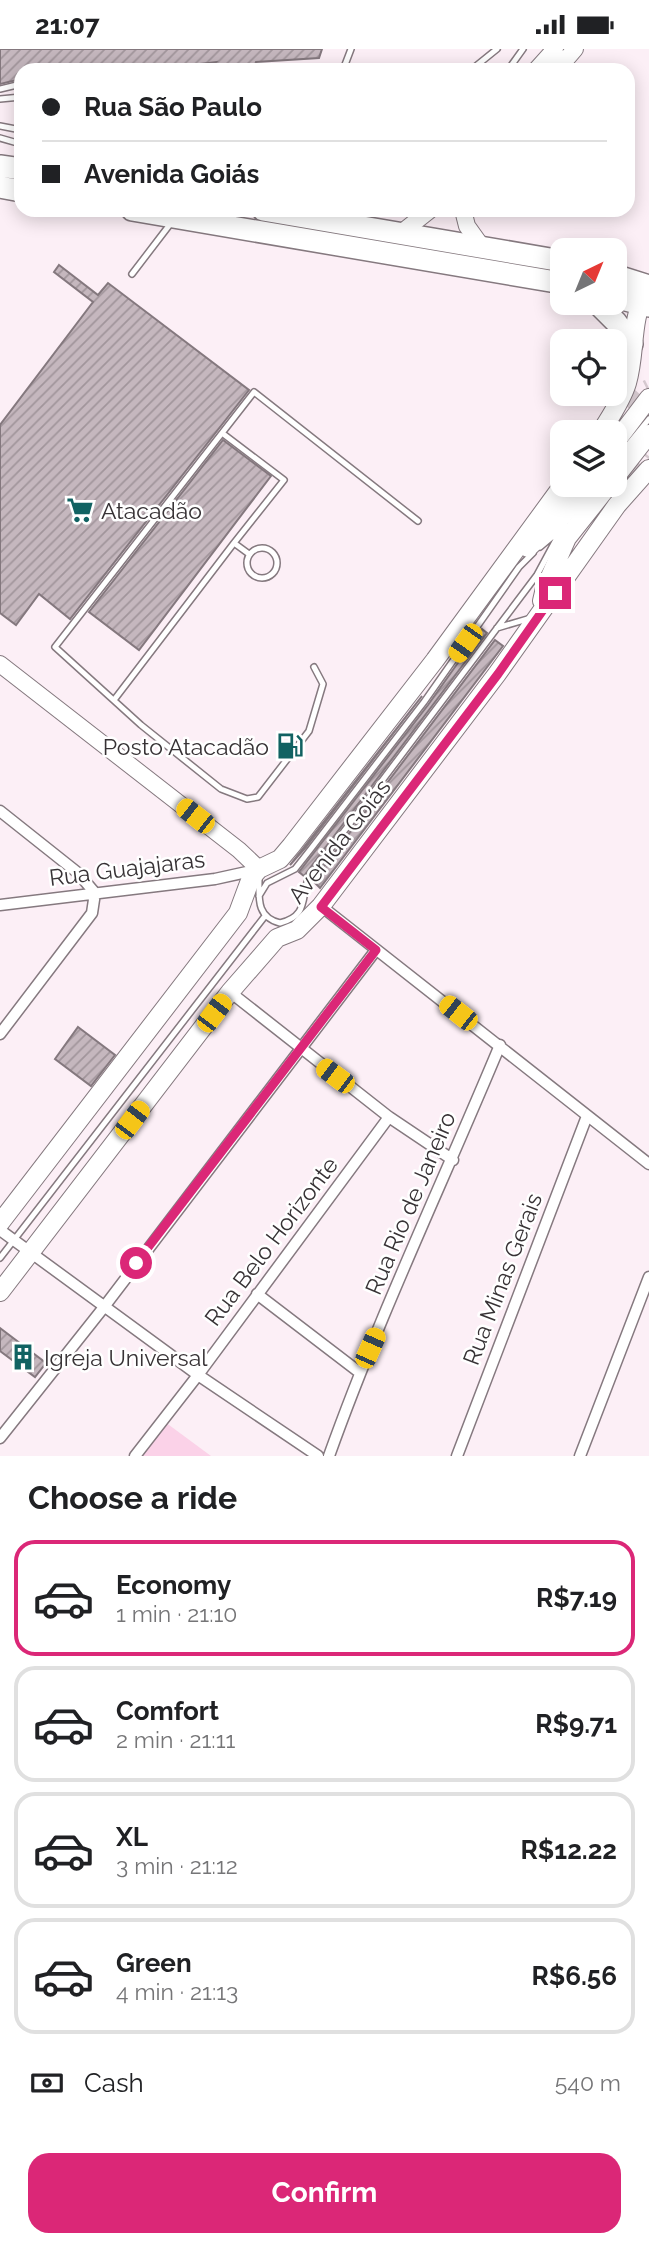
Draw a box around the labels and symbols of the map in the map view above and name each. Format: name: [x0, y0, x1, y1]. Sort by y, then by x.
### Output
north arrow: [550, 238, 626, 315]
supermarket icon: Atacadão: [65, 495, 95, 525]
place label: Atacadão: [101, 497, 202, 524]
route end: [539, 577, 571, 609]
car: [445, 620, 486, 666]
fuel station icon: Posto Atacadão: [275, 731, 305, 761]
place label: Posto Atacadão: [103, 733, 269, 760]
street label: Avenida Goiás: [282, 774, 396, 908]
car: [172, 795, 219, 837]
street label: Rua Guajajaras: [48, 845, 206, 891]
car: [193, 990, 236, 1036]
car: [435, 992, 482, 1034]
car: [312, 1055, 359, 1097]
car: [111, 1097, 154, 1143]
street label: Rua Rio de Janeiro: [359, 1107, 461, 1299]
street label: Rua Belo Horizonte: [199, 1151, 343, 1331]
street label: Rua Minas Gerais: [457, 1189, 547, 1369]
route start: [120, 1247, 152, 1279]
car: [352, 1325, 389, 1371]
building icon: Igreja Universal: [8, 1342, 38, 1372]
place label: Igreja Universal: [44, 1344, 208, 1371]

